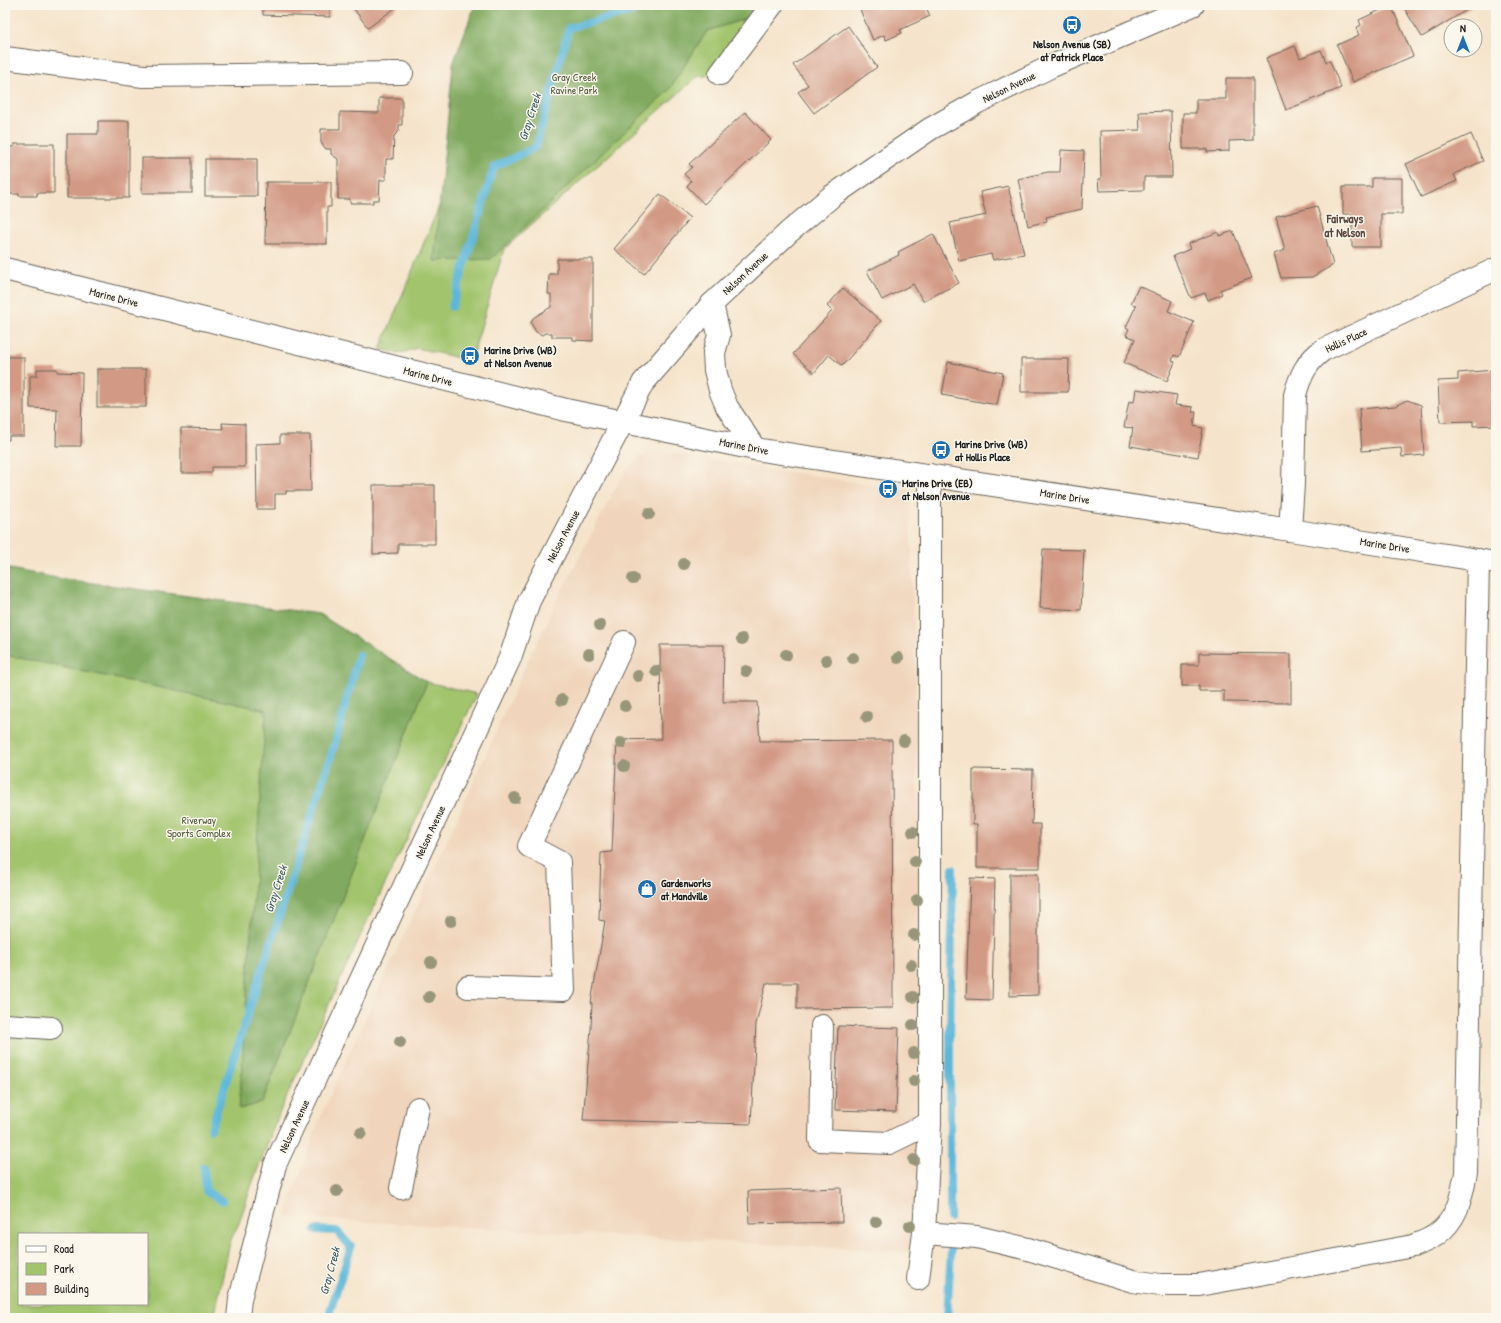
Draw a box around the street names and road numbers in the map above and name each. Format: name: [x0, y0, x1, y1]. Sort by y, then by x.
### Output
street label: Nelson Avenue: [980, 68, 1038, 106]
street label: Nelson Avenue: [719, 248, 771, 298]
street label: Marine Drive: [88, 284, 141, 310]
street label: Hollis Place: [1323, 324, 1370, 356]
street label: Marine Drive: [402, 363, 455, 389]
street label: Marine Drive: [718, 434, 771, 458]
street label: Marine Drive: [1039, 485, 1091, 507]
street label: Nelson Avenue: [543, 507, 583, 565]
street label: Marine Drive: [1359, 534, 1411, 556]
street label: Nelson Avenue: [412, 803, 449, 861]
street label: Nelson Avenue: [276, 1097, 313, 1155]

